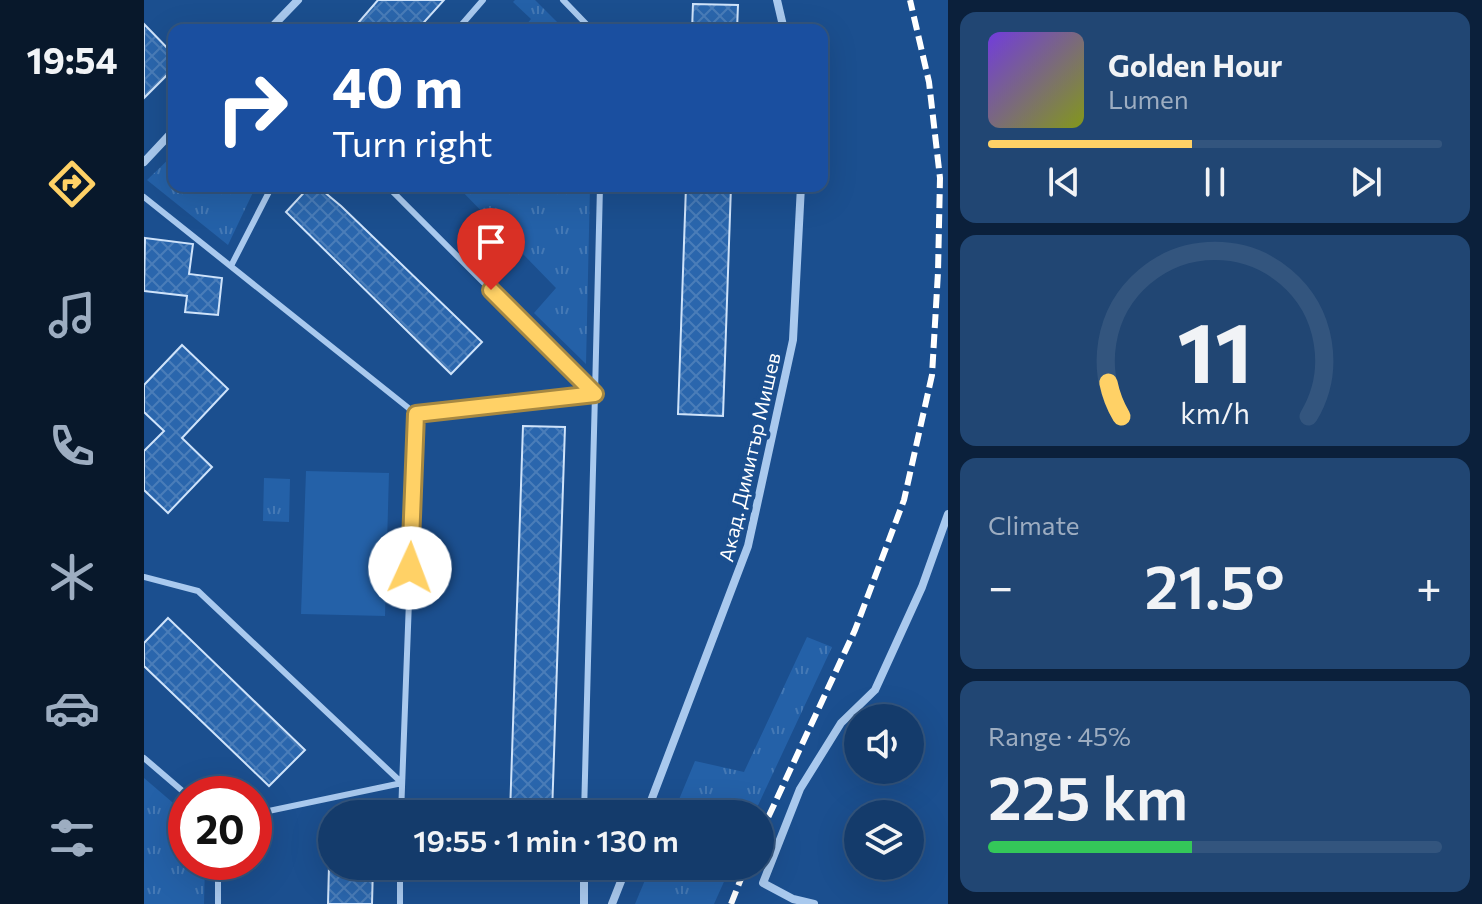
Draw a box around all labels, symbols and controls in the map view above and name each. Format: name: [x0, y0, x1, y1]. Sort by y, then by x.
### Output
text: 19:54: [26, 37, 118, 81]
text: Golden Hour: [1108, 46, 1282, 83]
text: 40 m: [332, 51, 463, 120]
icon: right: [200, 56, 304, 160]
text: Lumen: [1108, 83, 1189, 114]
text: Turn right: [332, 120, 493, 164]
icon: directions: [44, 156, 100, 212]
icon: previous: [1042, 160, 1086, 204]
icon: pause: [1193, 160, 1237, 204]
icon: next: [1344, 160, 1388, 204]
pin: [457, 208, 525, 290]
icon: arrive: [469, 220, 513, 264]
icon: music: [44, 287, 100, 343]
text: 11: [1177, 297, 1253, 399]
street label: Акад. Димитър Мишев: [713, 350, 785, 564]
text: km/h: [1180, 395, 1250, 430]
icon: phone: [44, 418, 100, 474]
text: Climate: [988, 509, 1080, 540]
position arrow: [368, 526, 452, 610]
text: 21.5°: [1144, 548, 1285, 621]
icon: climate: [44, 549, 100, 605]
text: −: [988, 558, 1013, 612]
text: +: [1416, 558, 1442, 612]
icon: car: [44, 680, 100, 736]
map controls: [844, 704, 924, 880]
button: sound: [844, 704, 924, 784]
text: Range · 45%: [988, 720, 1131, 751]
text: 225 km: [988, 759, 1188, 832]
speed limit sign: 20: [168, 776, 272, 880]
button: layers: [844, 800, 924, 880]
icon: filters: [44, 810, 100, 866]
text: 19:55 · 1 min · 130 m: [413, 821, 679, 858]

